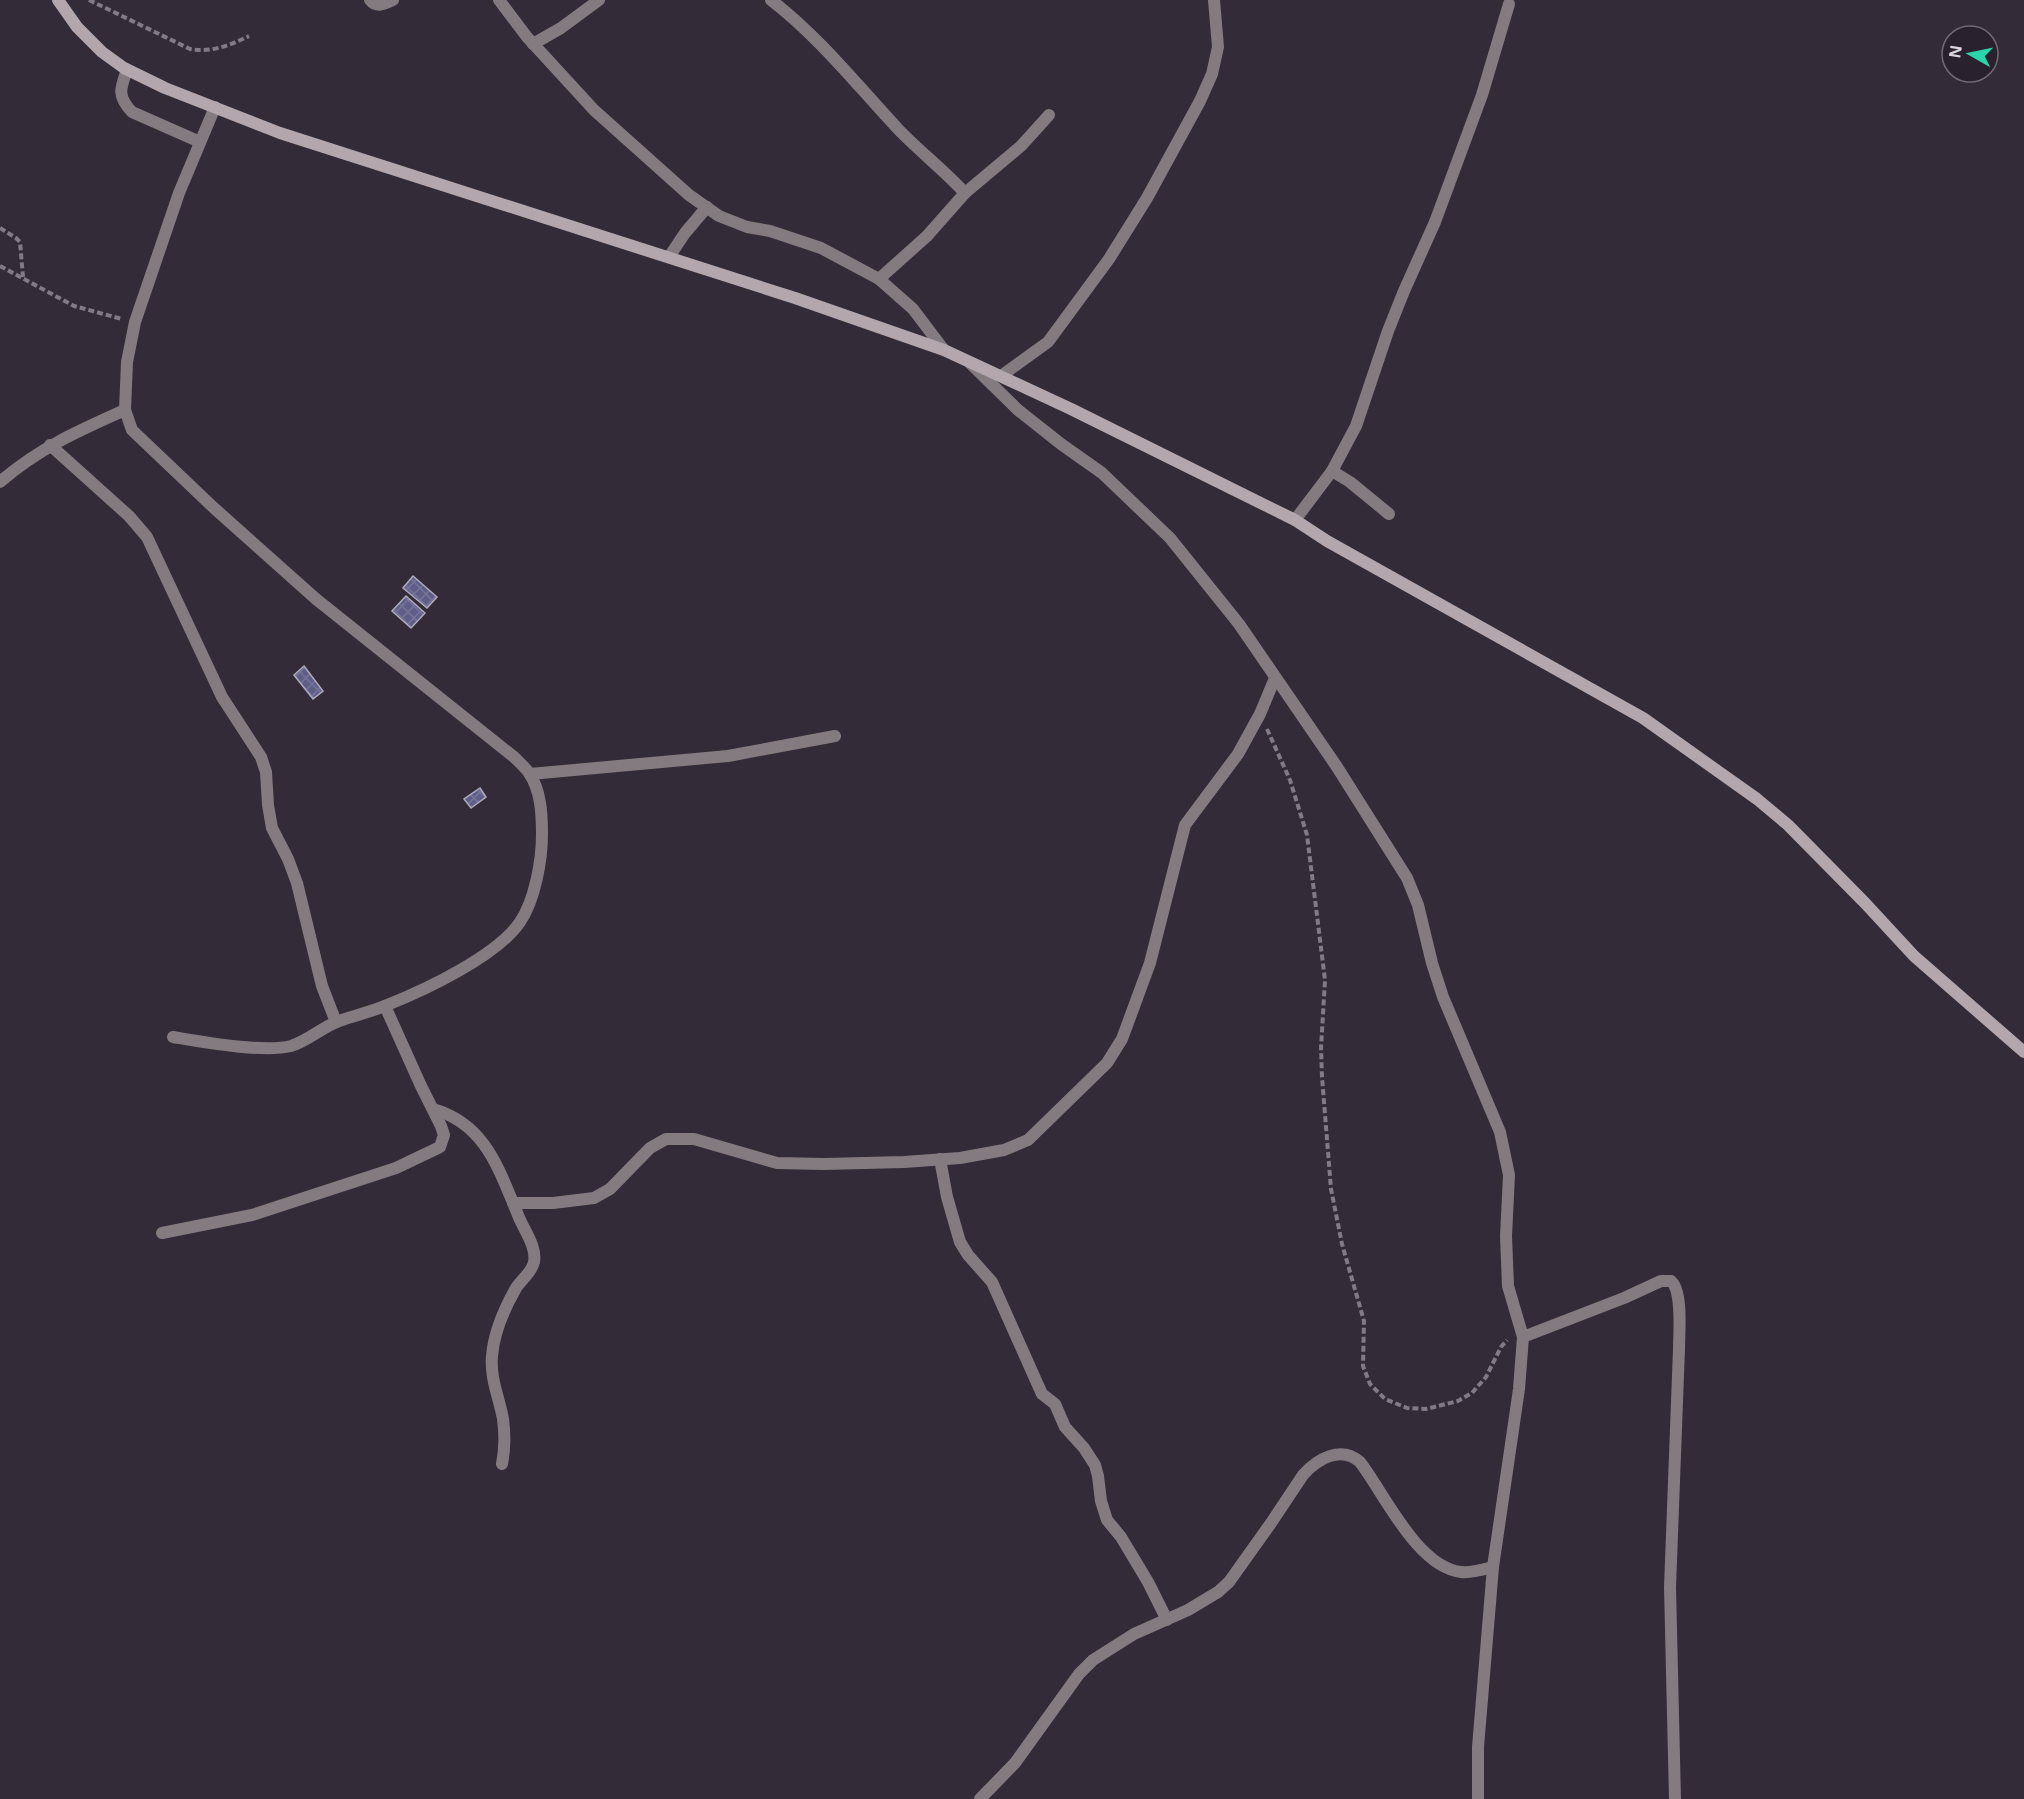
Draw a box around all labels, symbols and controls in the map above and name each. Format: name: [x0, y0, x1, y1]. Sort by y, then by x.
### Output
north arrow: [1940, 24, 2000, 84]
text: N: [1943, 44, 1967, 60]

